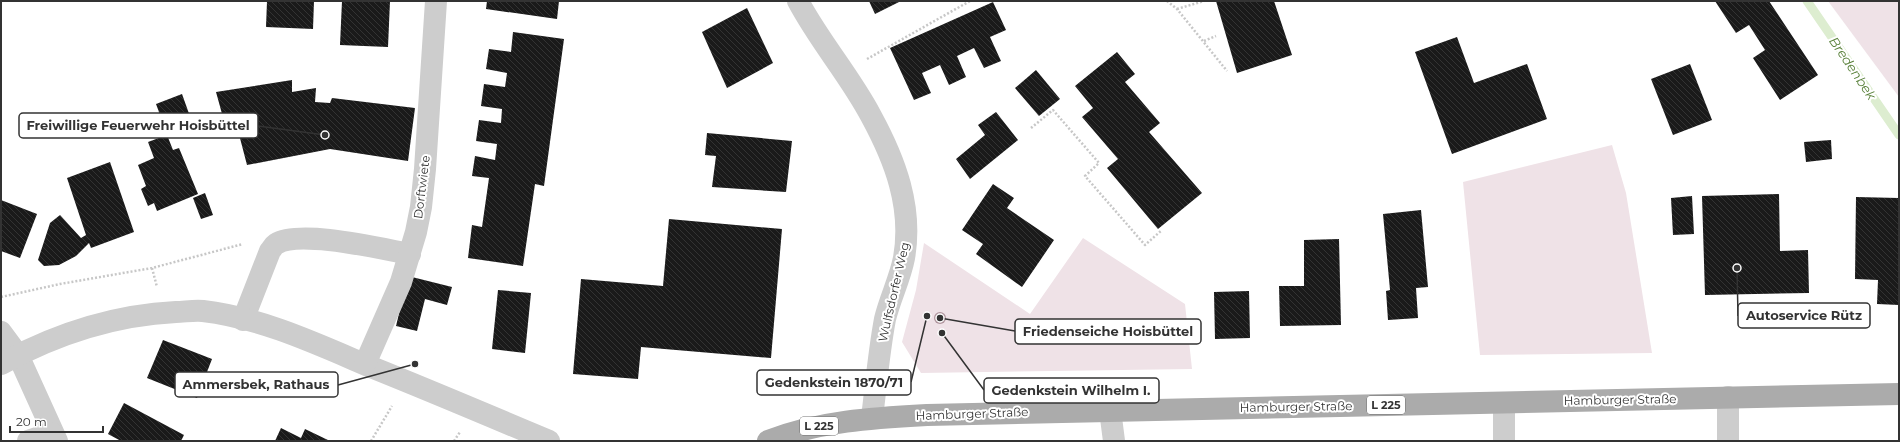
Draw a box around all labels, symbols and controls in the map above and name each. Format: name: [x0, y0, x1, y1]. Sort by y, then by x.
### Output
water label: Bredenbek: [1826, 33, 1881, 104]
callout: Freiwillige Feuerwehr Hoisbüttel: [19, 113, 258, 138]
text: Freiwillige Feuerwehr Hoisbüttel: [26, 117, 250, 133]
street label: Dorftwiete: [410, 154, 433, 220]
street label: Wulfsdorfer Weg: [875, 241, 912, 343]
callout: Autoservice Rütz: [1738, 303, 1870, 328]
text: Autoservice Rütz: [1745, 307, 1862, 323]
callout: Friedenseiche Hoisbüttel: [1015, 319, 1201, 344]
text: Friedenseiche Hoisbüttel: [1023, 323, 1193, 339]
callout: Gedenkstein 1870/71: [757, 370, 911, 395]
callout: Ammersbek, Rathaus: [175, 372, 338, 397]
text: Gedenkstein 1870/71: [765, 374, 903, 390]
text: Ammersbek, Rathaus: [182, 376, 330, 392]
callout: Gedenkstein Wilhelm I.: [984, 378, 1159, 403]
text: Gedenkstein Wilhelm I.: [992, 382, 1150, 398]
street label: Hamburger Straße: [1563, 391, 1677, 408]
road number: L 225: [1367, 396, 1405, 414]
street label: Hamburger Straße: [1239, 398, 1353, 415]
street label: Hamburger Straße: [915, 404, 1029, 423]
scale bar: [10, 408, 103, 434]
text: 20 m: [16, 414, 47, 429]
road number: L 225: [800, 417, 838, 435]

